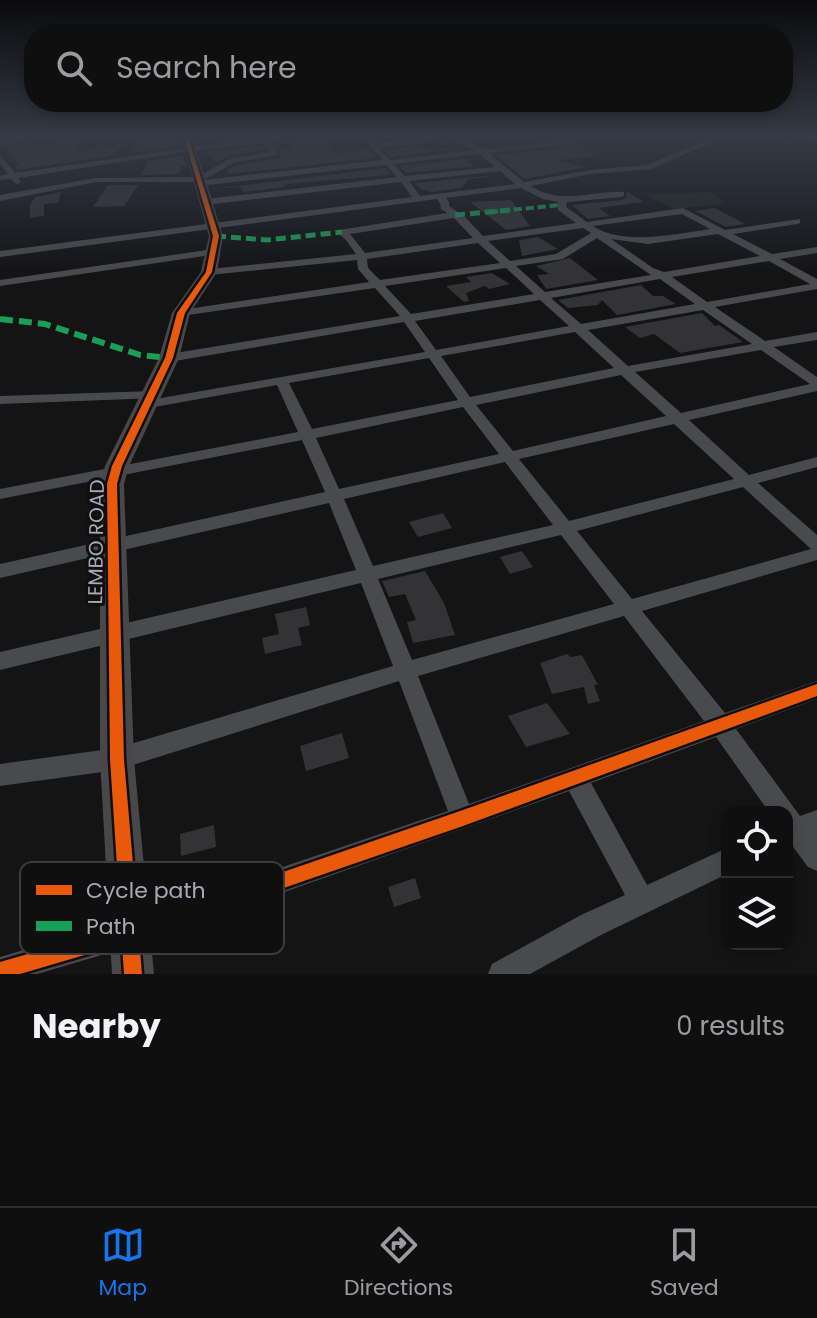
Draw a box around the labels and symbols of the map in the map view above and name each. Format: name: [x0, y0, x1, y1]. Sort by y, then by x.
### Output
street label: LEMBO ROAD: [81, 479, 111, 605]
legend: [20, 862, 284, 954]
text: Cycle path: [86, 875, 205, 906]
text: Path: [86, 911, 136, 942]

